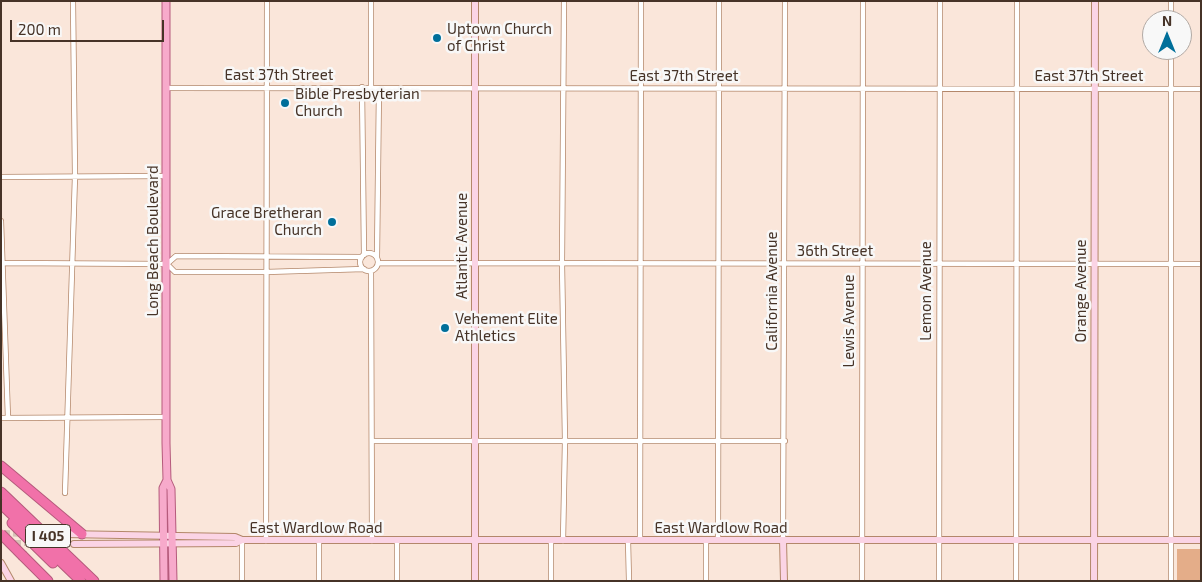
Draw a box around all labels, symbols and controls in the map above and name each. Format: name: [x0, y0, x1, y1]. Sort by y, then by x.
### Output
scale bar: [12, 10, 166, 42]
north arrow: [1142, 10, 1192, 60]
text: N: [1162, 12, 1172, 29]
text: 200 m: [18, 20, 61, 38]
place label: Uptown Church of Christ: [447, 20, 552, 55]
marker: Uptown Church of Christ: [431, 32, 443, 44]
street label: East 37th Street: [225, 66, 333, 84]
street label: East 37th Street: [630, 67, 738, 85]
street label: East 37th Street: [1035, 67, 1143, 85]
place label: Bible Presbyterian Church: [295, 85, 420, 120]
marker: Bible Presbyterian Church: [279, 97, 291, 109]
street label: Long Beach Boulevard: [144, 165, 162, 317]
street label: Atlantic Avenue: [453, 193, 471, 299]
place label: Grace Bretheran Church: [211, 204, 322, 239]
marker: Grace Bretheran Church: [326, 216, 338, 228]
street label: California Avenue: [763, 231, 781, 351]
street label: Orange Avenue: [1072, 240, 1090, 342]
street label: Lemon Avenue: [917, 241, 935, 341]
street label: 36th Street: [797, 242, 873, 260]
street label: Lewis Avenue: [840, 274, 858, 368]
place label: Vehement Elite Athletics: [455, 310, 558, 345]
marker: Vehement Elite Athletics: [439, 322, 451, 334]
street label: East Wardlow Road: [249, 519, 383, 537]
street label: East Wardlow Road: [654, 519, 788, 537]
road number: I 405: [26, 524, 70, 548]

